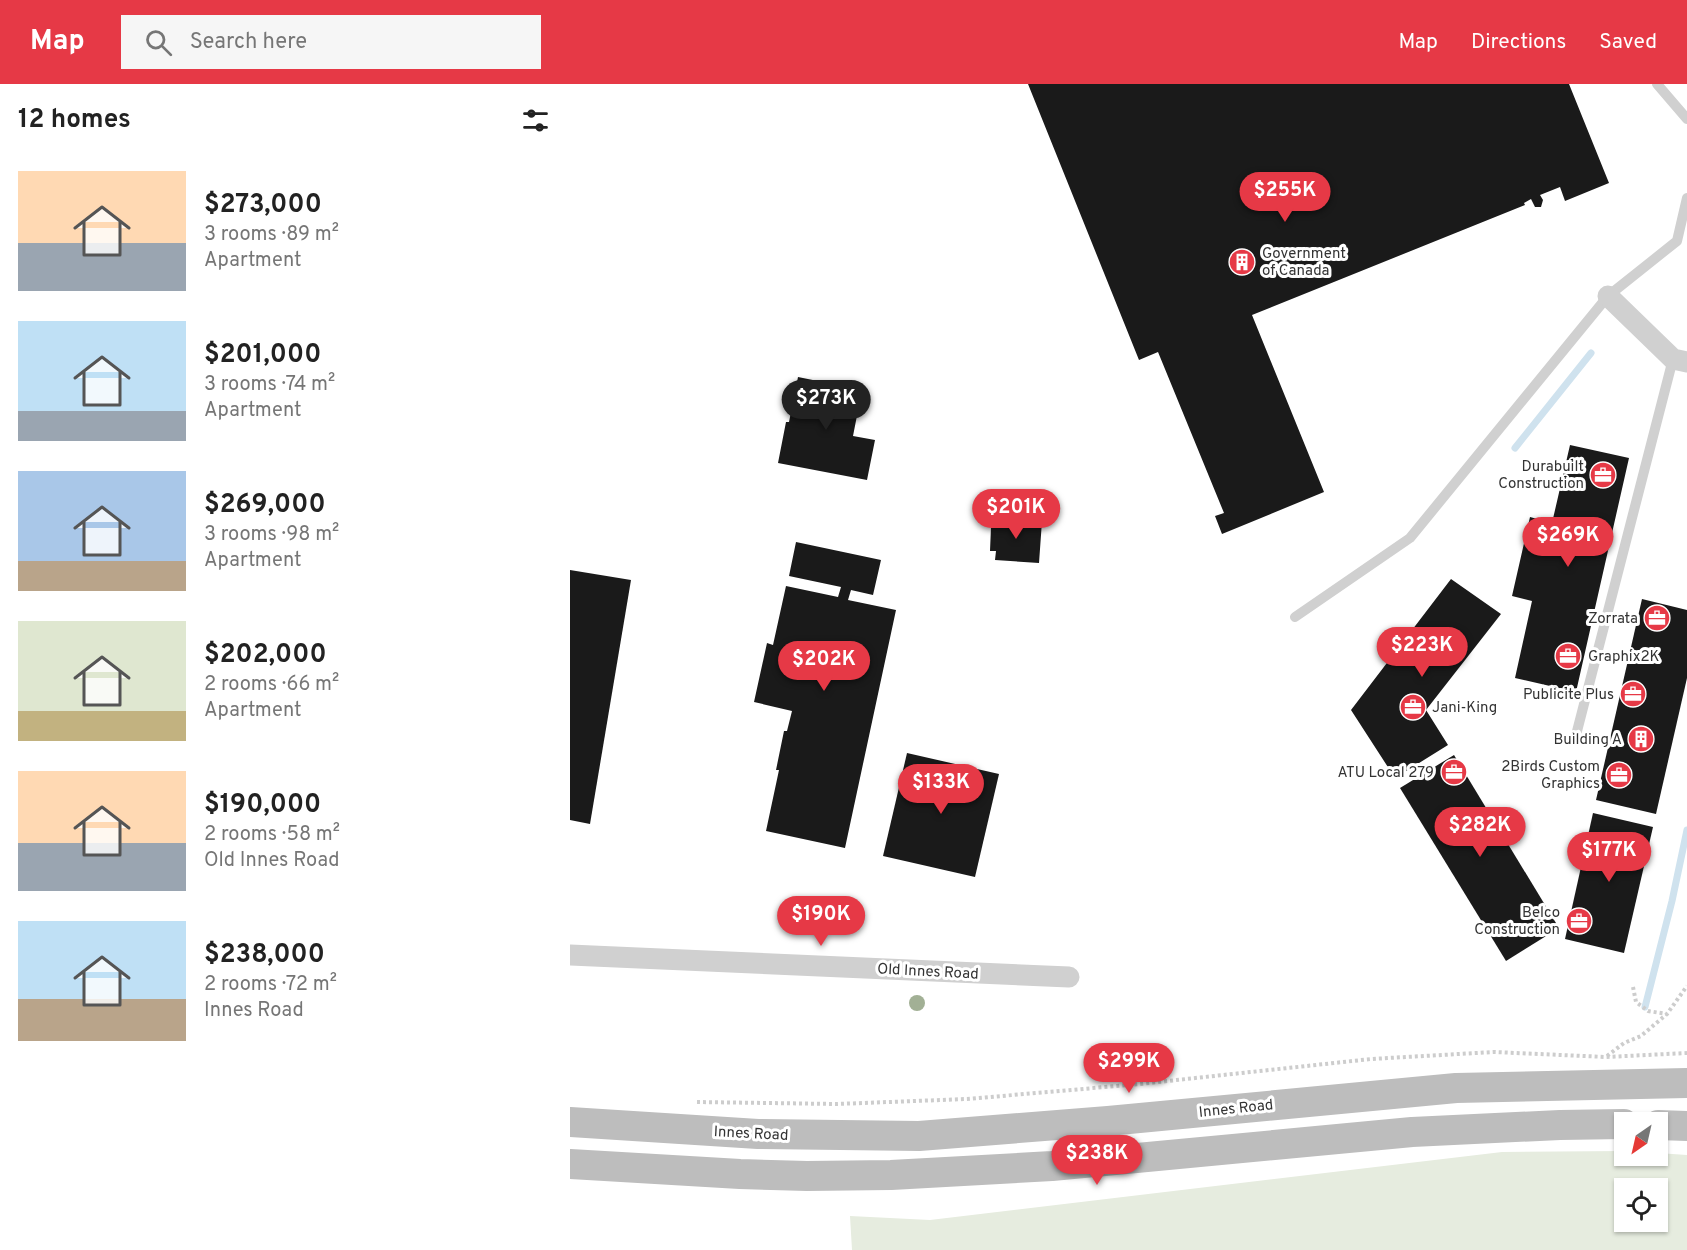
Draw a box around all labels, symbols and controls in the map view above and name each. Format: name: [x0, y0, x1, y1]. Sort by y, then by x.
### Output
search box: [121, 15, 541, 69]
text: Map: [30, 24, 85, 60]
icon: search: [142, 26, 175, 59]
text: Search here: [190, 29, 307, 56]
text: Map: [1398, 29, 1438, 56]
text: Directions: [1471, 29, 1566, 56]
text: Saved: [1599, 29, 1657, 56]
text: 12 homes: [18, 104, 131, 137]
icon: filters: [519, 104, 552, 137]
pin: $255K: [1243, 172, 1327, 223]
text: $255K: [1254, 178, 1316, 204]
text: $273,000: [204, 189, 322, 222]
icon: home: [66, 195, 138, 267]
text: 3 rooms · 89 m²: [204, 222, 339, 248]
place label: Government of Canada: [1262, 245, 1346, 281]
building icon: Government of Canada: [1227, 247, 1257, 277]
text: Apartment: [204, 248, 302, 274]
text: $201,000: [204, 339, 321, 372]
icon: home: [66, 345, 138, 417]
text: 3 rooms · 74 m²: [204, 372, 335, 398]
pin: $273K: [784, 380, 868, 431]
text: $273K: [796, 386, 856, 412]
text: Apartment: [204, 398, 302, 424]
place label: Durabuilt Construction: [1498, 458, 1584, 494]
office icon: Durabuilt Construction: [1588, 460, 1618, 490]
text: $269,000: [204, 489, 326, 522]
pin: $201K: [974, 489, 1058, 540]
icon: home: [66, 495, 138, 567]
text: $201K: [986, 495, 1046, 521]
pin: $269K: [1526, 517, 1610, 568]
text: 3 rooms · 98 m²: [204, 522, 339, 548]
text: $269K: [1536, 523, 1600, 549]
text: Apartment: [204, 548, 302, 574]
office icon: Zorrata: [1642, 603, 1672, 633]
place label: Zorrata: [1588, 610, 1638, 629]
pin: $223K: [1380, 627, 1464, 678]
text: $223K: [1391, 633, 1453, 659]
text: $202,000: [204, 639, 327, 672]
pin: $202K: [782, 641, 866, 692]
office icon: Graphix2K: [1553, 641, 1583, 671]
icon: home: [66, 645, 138, 717]
text: $202K: [792, 647, 856, 673]
place label: Graphix2K: [1588, 648, 1660, 667]
text: 2 rooms · 66 m²: [204, 672, 339, 698]
office icon: Publicite Plus: [1618, 679, 1648, 709]
place label: Publicite Plus: [1523, 686, 1614, 705]
office icon: Jani-King: [1398, 692, 1428, 722]
text: Apartment: [204, 698, 302, 724]
place label: Jani-King: [1432, 699, 1497, 718]
building icon: Building A: [1626, 724, 1656, 754]
place label: Building A: [1554, 731, 1622, 750]
office icon: ATU Local 279: [1439, 757, 1469, 787]
place label: 2Birds Custom Graphics: [1501, 758, 1600, 794]
office icon: 2Birds Custom Graphics: [1604, 760, 1634, 790]
pin: $133K: [899, 764, 983, 815]
place label: ATU Local 279: [1337, 764, 1434, 783]
text: $133K: [912, 770, 970, 796]
text: $190,000: [204, 789, 321, 822]
icon: home: [66, 795, 138, 867]
pin: $282K: [1438, 807, 1522, 858]
text: $282K: [1449, 813, 1511, 839]
text: 2 rooms · 58 m²: [204, 822, 340, 848]
pin: $177K: [1567, 832, 1651, 883]
text: $177K: [1581, 838, 1637, 864]
text: Old Innes Road: [204, 848, 339, 874]
pin: $190K: [779, 896, 863, 947]
text: $190K: [791, 902, 851, 928]
place label: Belco Construction: [1474, 904, 1560, 940]
office icon: Belco Construction: [1564, 906, 1594, 936]
text: $238,000: [204, 939, 325, 972]
icon: home: [66, 945, 138, 1017]
street label: Old Innes Road: [877, 960, 979, 985]
text: 2 rooms · 72 m²: [204, 972, 337, 998]
text: Innes Road: [204, 998, 304, 1024]
pin: $299K: [1087, 1043, 1171, 1094]
text: $299K: [1097, 1049, 1161, 1075]
street label: Innes Road: [1198, 1096, 1274, 1123]
north arrow: [1614, 1112, 1668, 1166]
map controls: [1614, 1112, 1668, 1232]
street label: Innes Road: [713, 1123, 789, 1146]
pin: $238K: [1055, 1135, 1139, 1186]
text: $238K: [1066, 1141, 1128, 1167]
button: locate: [1614, 1178, 1668, 1232]

